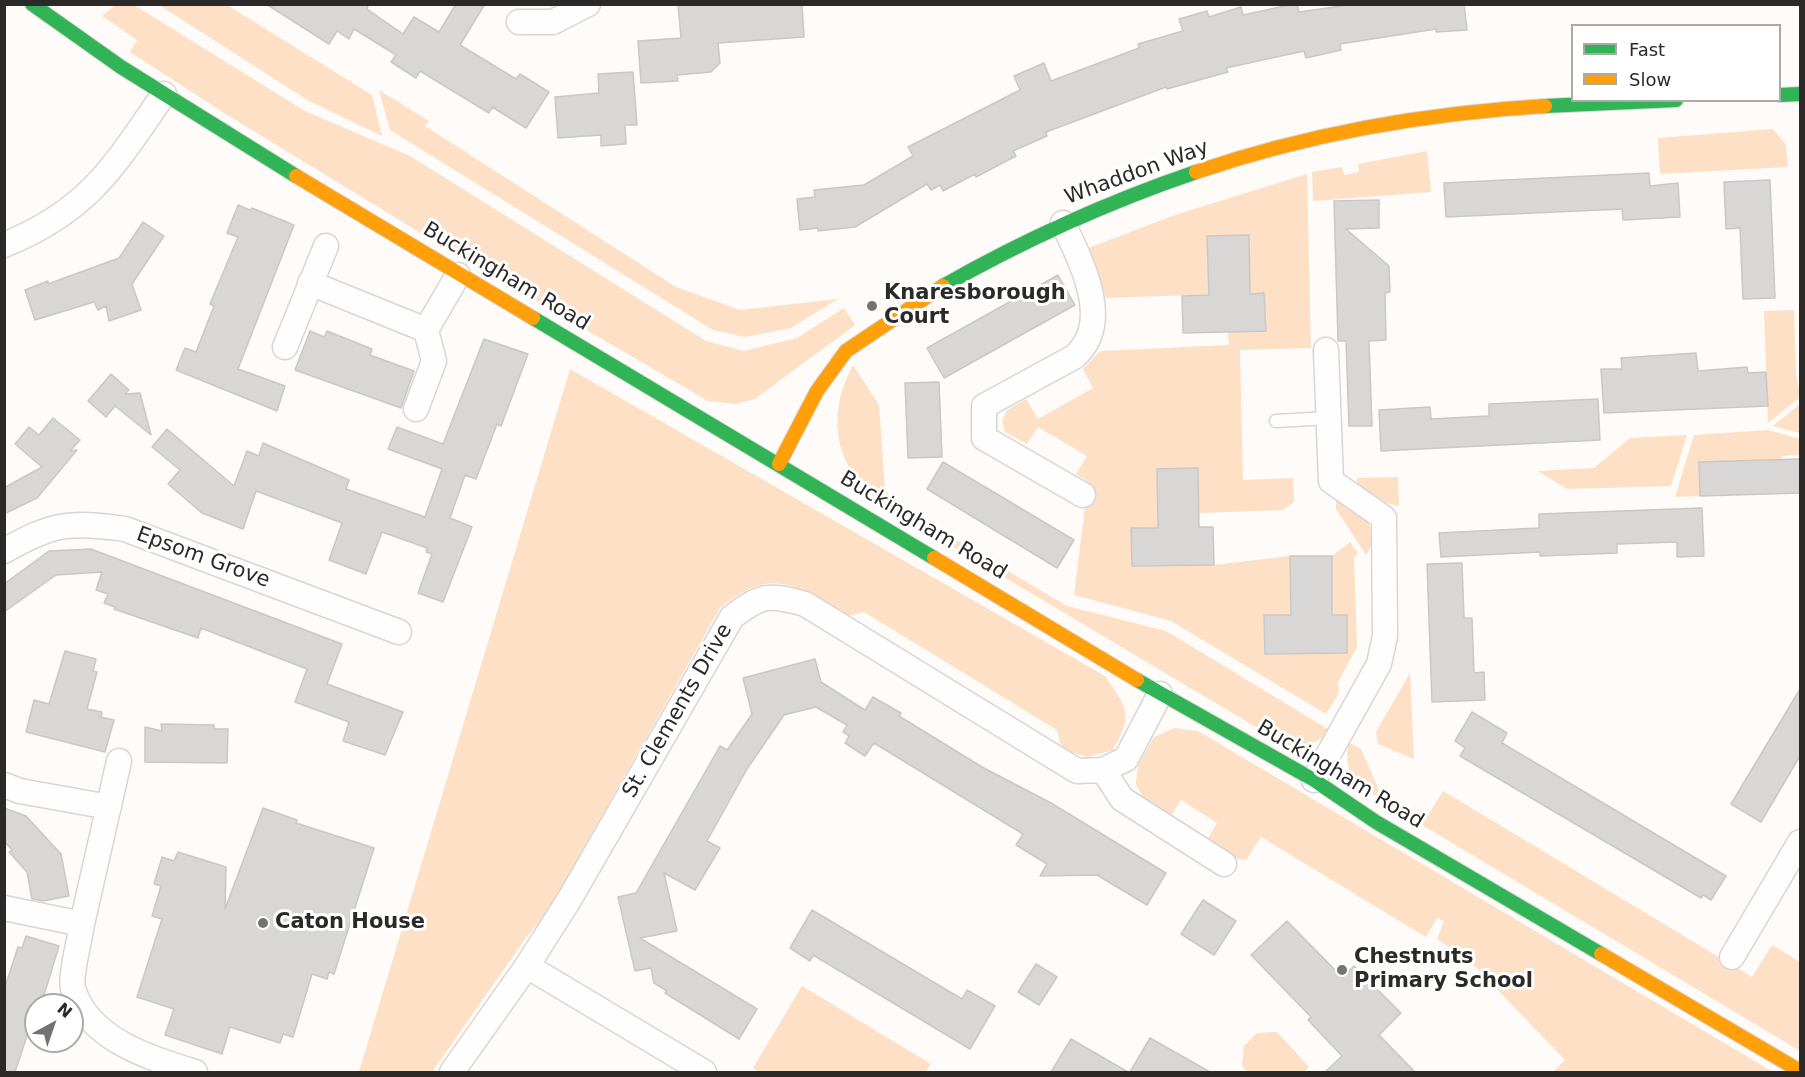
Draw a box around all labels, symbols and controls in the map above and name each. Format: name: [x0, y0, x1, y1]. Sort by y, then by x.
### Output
legend: [1571, 24, 1781, 102]
text: Fast: [1629, 39, 1665, 60]
text: Slow: [1629, 69, 1671, 90]
street label: Whaddon Way: [1062, 135, 1212, 211]
street label: Buckingham Road: [418, 217, 594, 337]
place label: Knaresborough Court: [884, 281, 1066, 331]
marker: Knaresborough Court: [865, 299, 879, 313]
street label: Buckingham Road: [835, 466, 1011, 586]
street label: Epsom Grove: [133, 522, 273, 594]
street label: St. Clements Drive: [618, 619, 738, 803]
street label: Buckingham Road: [1252, 715, 1428, 835]
place label: Caton House: [275, 910, 425, 936]
marker: Caton House: [256, 916, 270, 930]
place label: Chestnuts Primary School: [1354, 945, 1533, 995]
marker: Chestnuts Primary School: [1335, 963, 1349, 977]
north arrow: [24, 993, 84, 1053]
text: N: [53, 999, 76, 1022]

